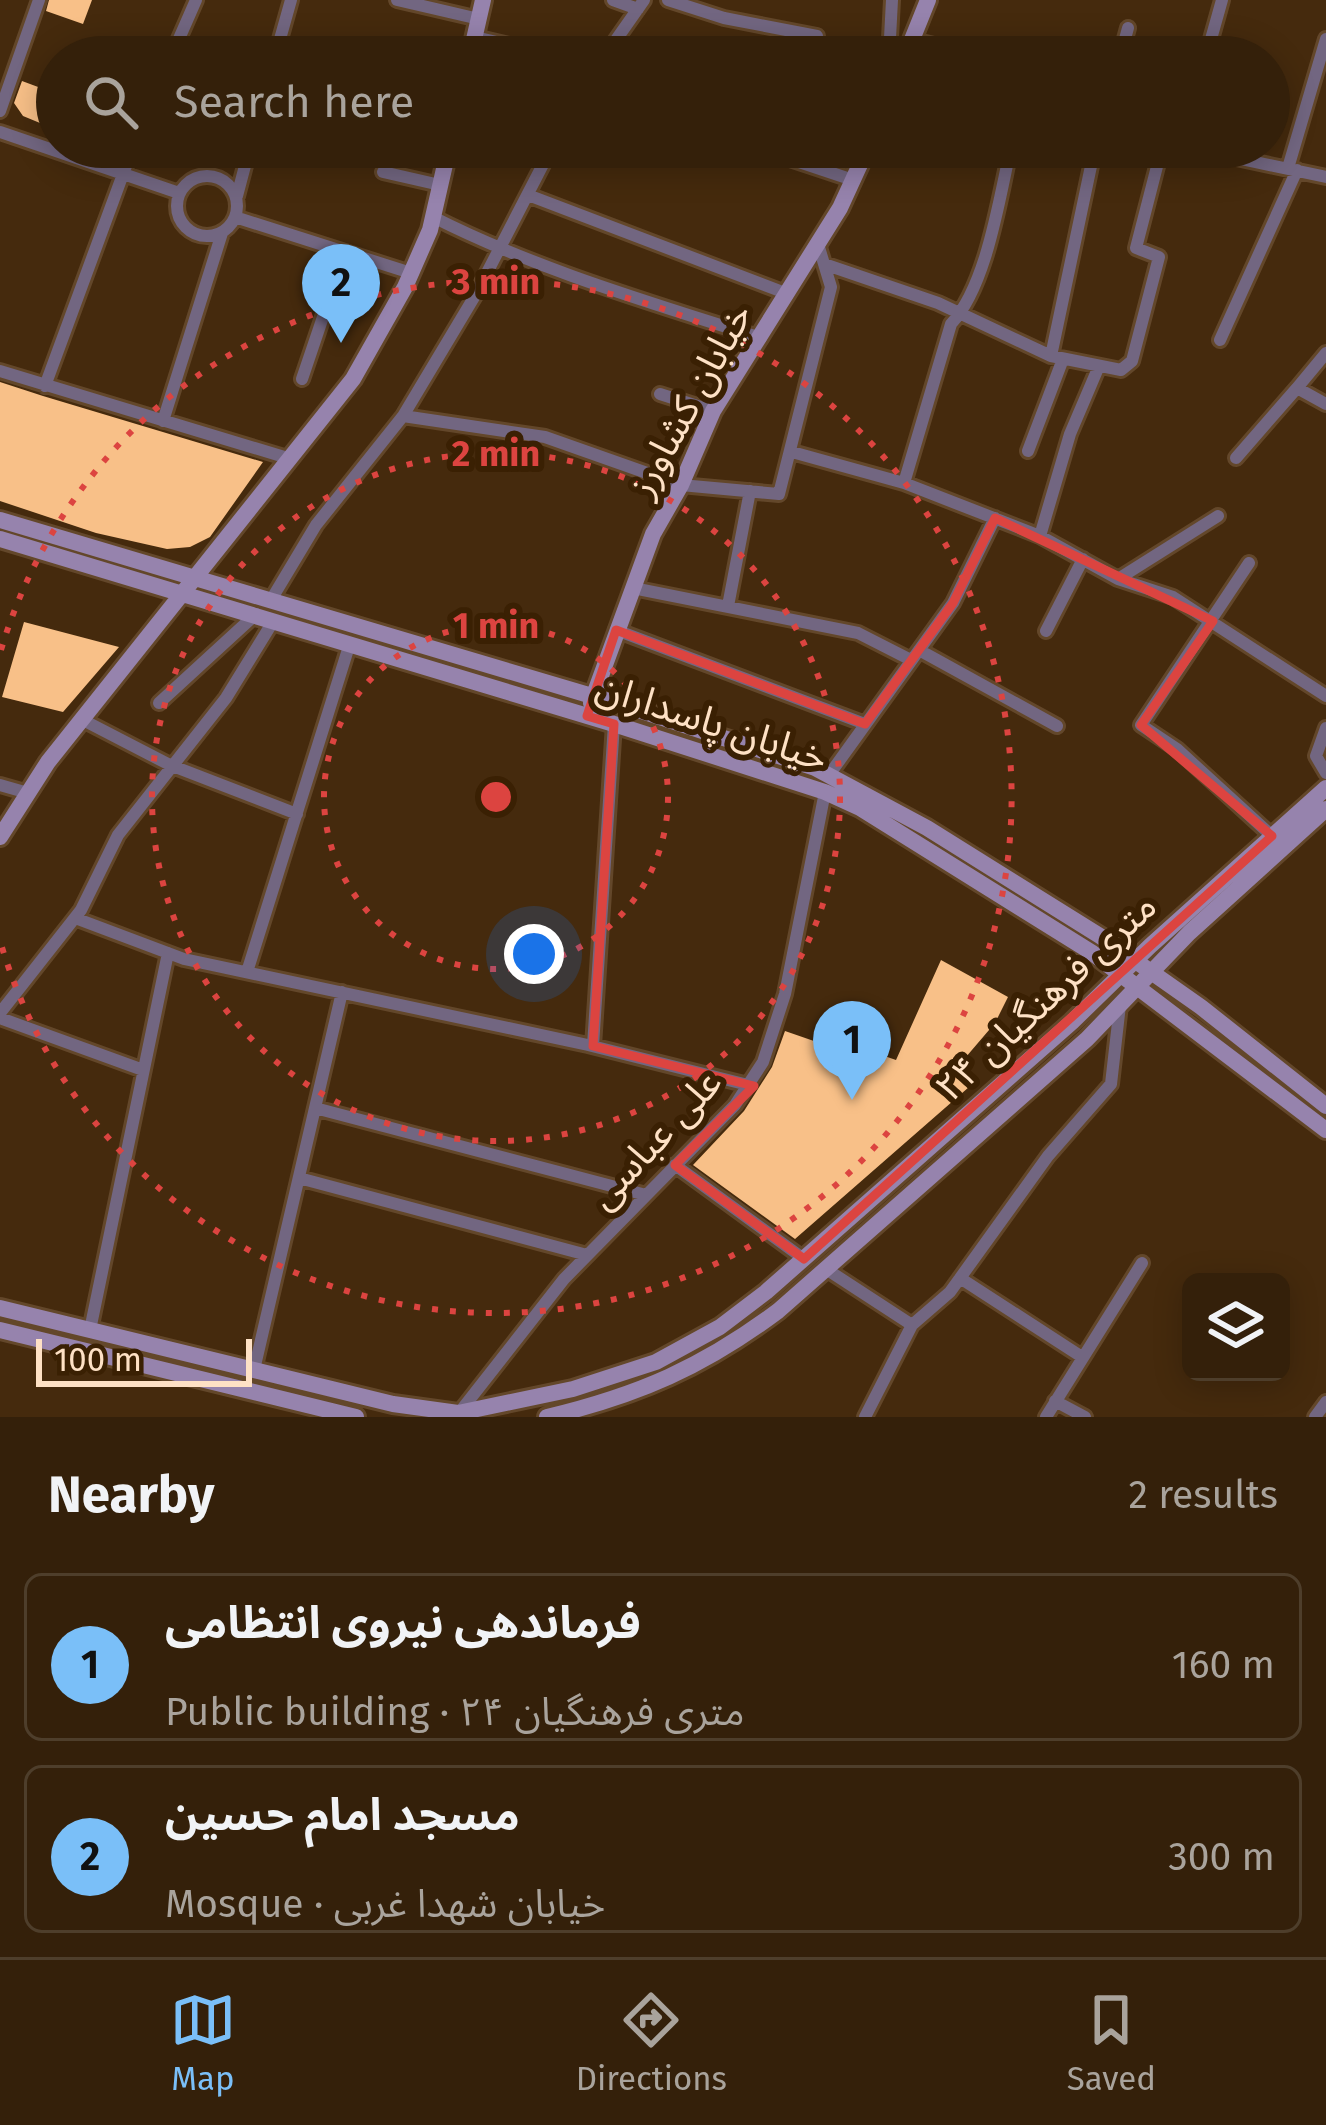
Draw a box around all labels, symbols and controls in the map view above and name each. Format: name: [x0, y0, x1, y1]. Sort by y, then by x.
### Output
search box: [36, 36, 1290, 168]
icon: search: [78, 69, 144, 135]
text: Search here: [174, 75, 414, 129]
pin: 2: [302, 244, 380, 343]
text: 3 min: [451, 260, 540, 304]
street label: خیابان کشاورز: [617, 295, 762, 506]
text: 2 min: [452, 432, 540, 476]
text: 1 min: [453, 604, 539, 648]
street label: خیابان پاسداران: [590, 663, 834, 783]
centre of rings: [475, 776, 517, 818]
street label: ۲۴ متری فرهنگیان: [926, 883, 1166, 1111]
your location: [504, 924, 564, 984]
pin: 1: [813, 1001, 891, 1100]
street label: علی عباسی: [579, 1060, 731, 1218]
map controls: [1182, 1273, 1290, 1381]
button: layers: [1182, 1273, 1290, 1381]
scale bar: [36, 1333, 252, 1386]
text: 100 m: [54, 1340, 142, 1380]
text: Nearby: [48, 1464, 214, 1526]
text: 2 results: [1129, 1472, 1278, 1518]
text: فرماندهی نیروی انتظامی: [165, 1596, 641, 1650]
text: 1: [81, 1642, 99, 1688]
text: 160 m: [1172, 1642, 1275, 1688]
text: Public building · ۲۴ متری فرهنگیان: [165, 1689, 744, 1735]
text: مسجد امام حسین: [165, 1788, 520, 1842]
text: 2: [80, 1834, 100, 1880]
text: 300 m: [1168, 1834, 1275, 1880]
text: Mosque · خیابان شهدا غربی: [165, 1881, 605, 1927]
tab: Map: [170, 1987, 236, 2099]
tab: Directions: [576, 1987, 727, 2099]
tab: Saved: [1067, 1987, 1156, 2099]

